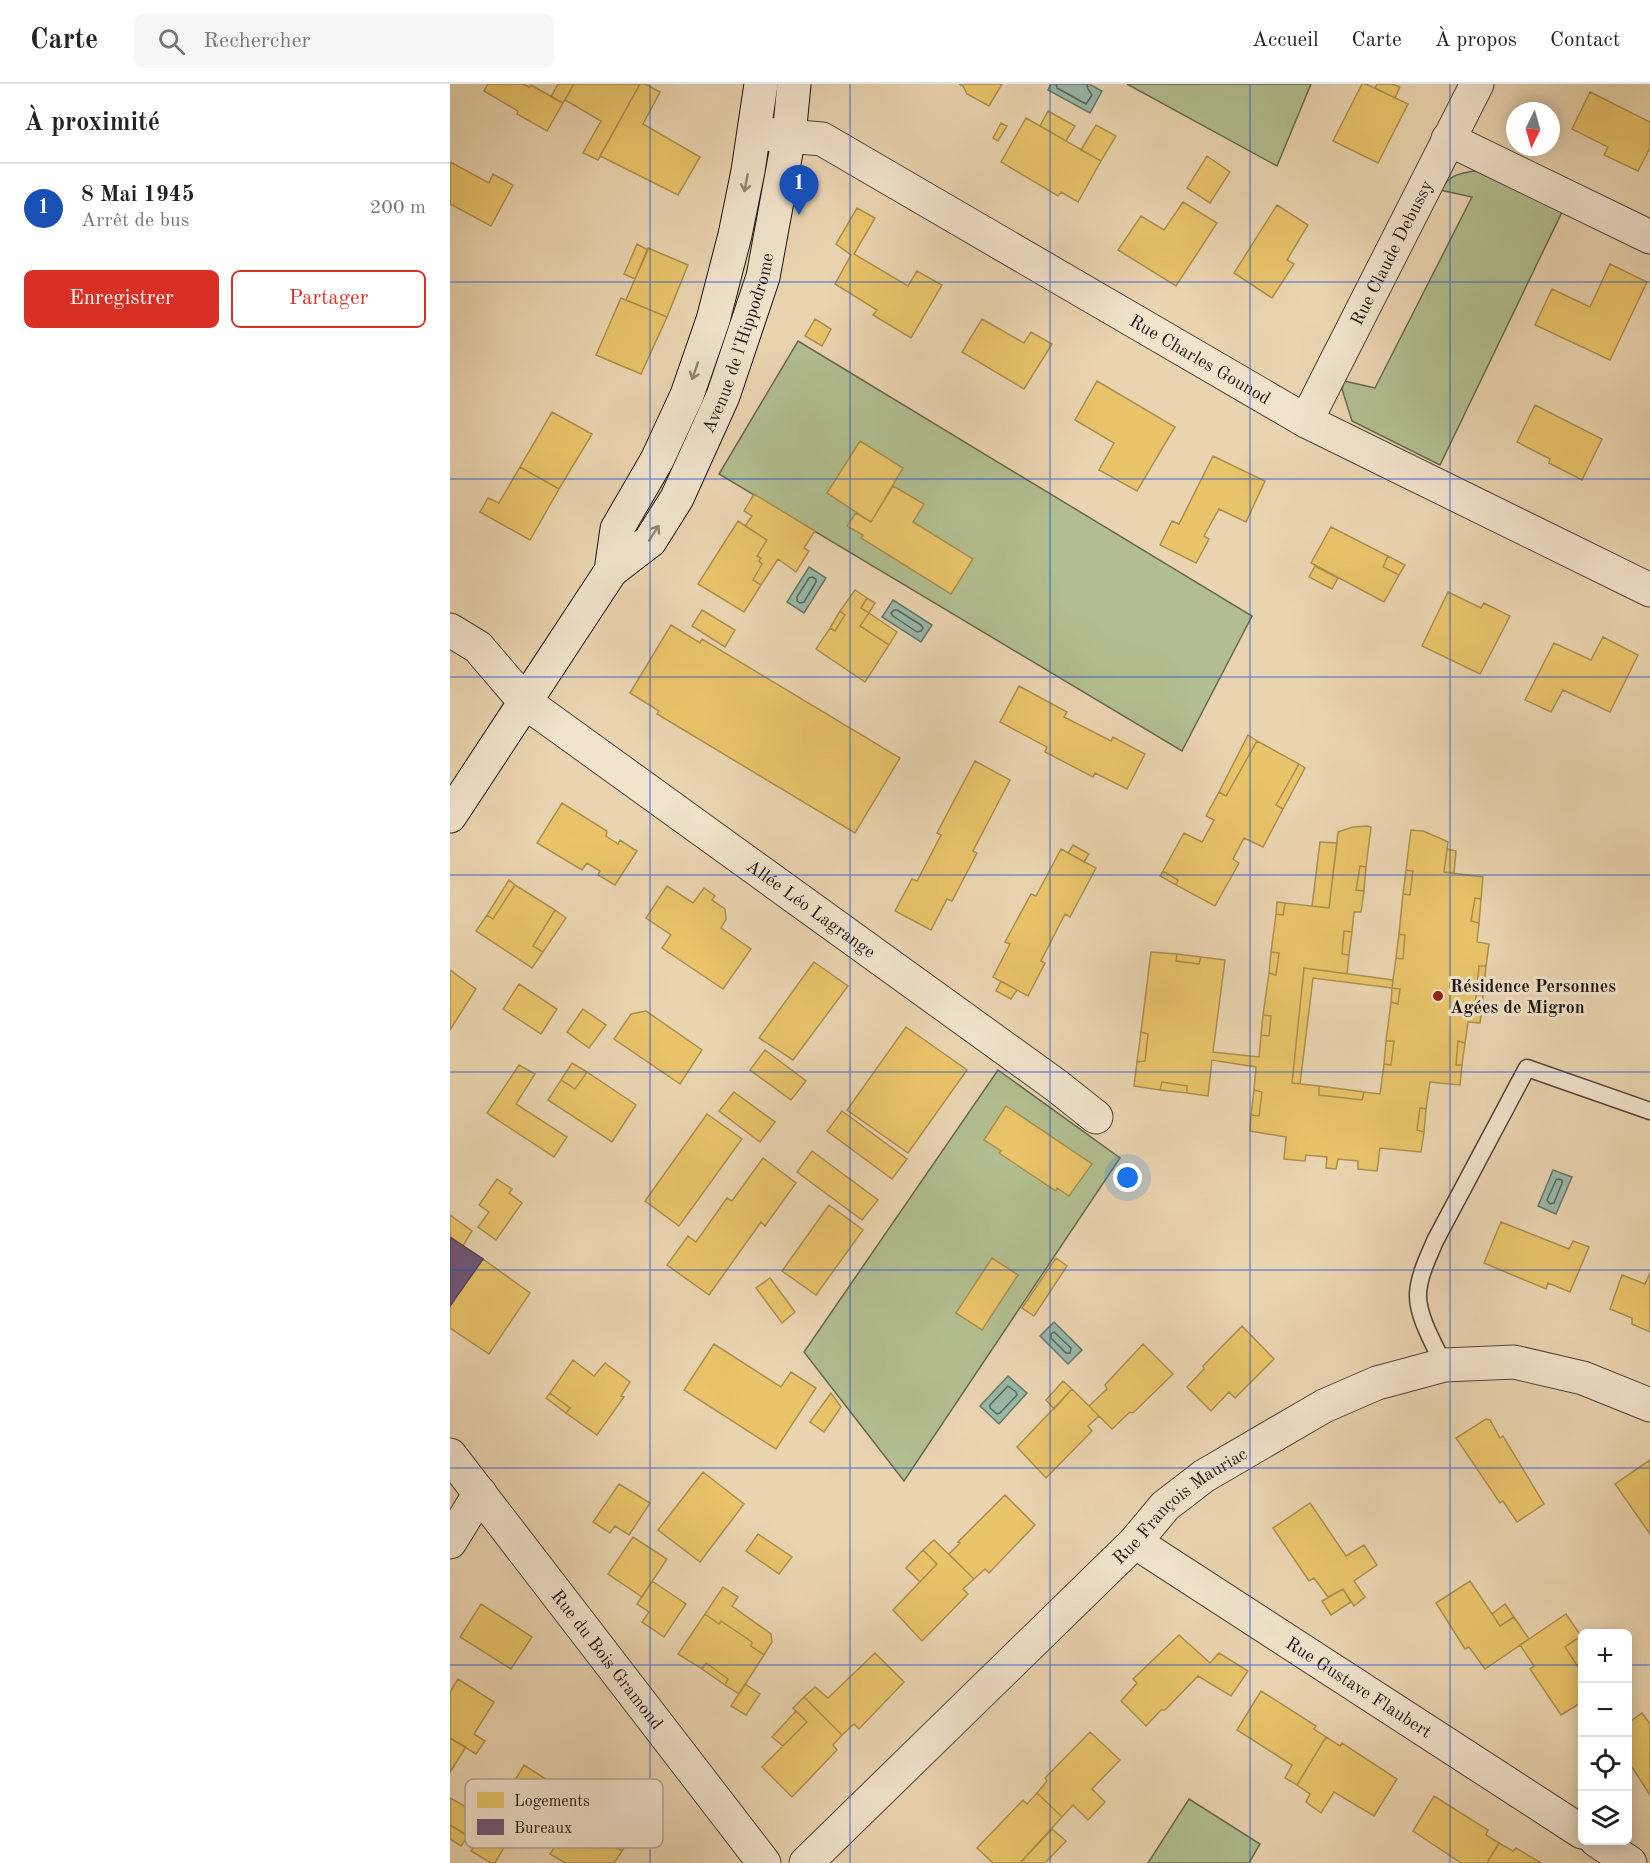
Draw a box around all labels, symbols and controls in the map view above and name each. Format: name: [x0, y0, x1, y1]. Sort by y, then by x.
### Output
search box: [134, 14, 554, 68]
icon: search: [155, 25, 188, 58]
text: Carte: [30, 27, 98, 55]
text: Rechercher: [203, 30, 311, 52]
text: Accueil: [1252, 30, 1319, 51]
text: Carte: [1352, 30, 1402, 51]
text: À propos: [1435, 30, 1517, 51]
text: Contact: [1550, 30, 1620, 51]
north arrow: [1506, 102, 1560, 156]
text: À proximité: [24, 110, 160, 136]
pin: 1: [780, 166, 818, 215]
one-way arrow: [740, 173, 751, 193]
street label: Rue Claude Debussy: [1348, 177, 1437, 328]
text: 8 Mai 1945: [81, 184, 194, 206]
text: 1: [38, 198, 49, 218]
text: 200 m: [370, 198, 426, 218]
text: Arrêt de bus: [81, 211, 189, 231]
street label: Avenue de l'Hippodrome: [699, 252, 777, 436]
button: Enregistrer: [24, 270, 219, 328]
button: Partager: [231, 270, 426, 328]
street label: Rue Charles Gounod: [1126, 312, 1273, 408]
one-way arrow: [689, 361, 700, 380]
one-way arrow: [649, 525, 661, 542]
street label: Allée Léo Lagrange: [743, 857, 878, 962]
place label: Résidence Personnes Agées de Migron: [1450, 978, 1616, 1017]
marker: Résidence Personnes Agées de Migron: [1431, 989, 1445, 1003]
your location: [1113, 1163, 1142, 1192]
street label: Rue François Mauriac: [1110, 1445, 1251, 1568]
street label: Rue du Bois Gramond: [547, 1587, 666, 1733]
map controls: [1578, 1629, 1632, 1845]
button: +: [1578, 1629, 1632, 1683]
street label: Rue Gustave Flaubert: [1282, 1634, 1435, 1742]
button: −: [1578, 1683, 1632, 1737]
button: locate: [1578, 1737, 1632, 1791]
legend: [465, 1779, 663, 1848]
button: layers: [1578, 1791, 1632, 1845]
text: Logements: [514, 1794, 590, 1810]
text: Bureaux: [514, 1821, 572, 1837]

